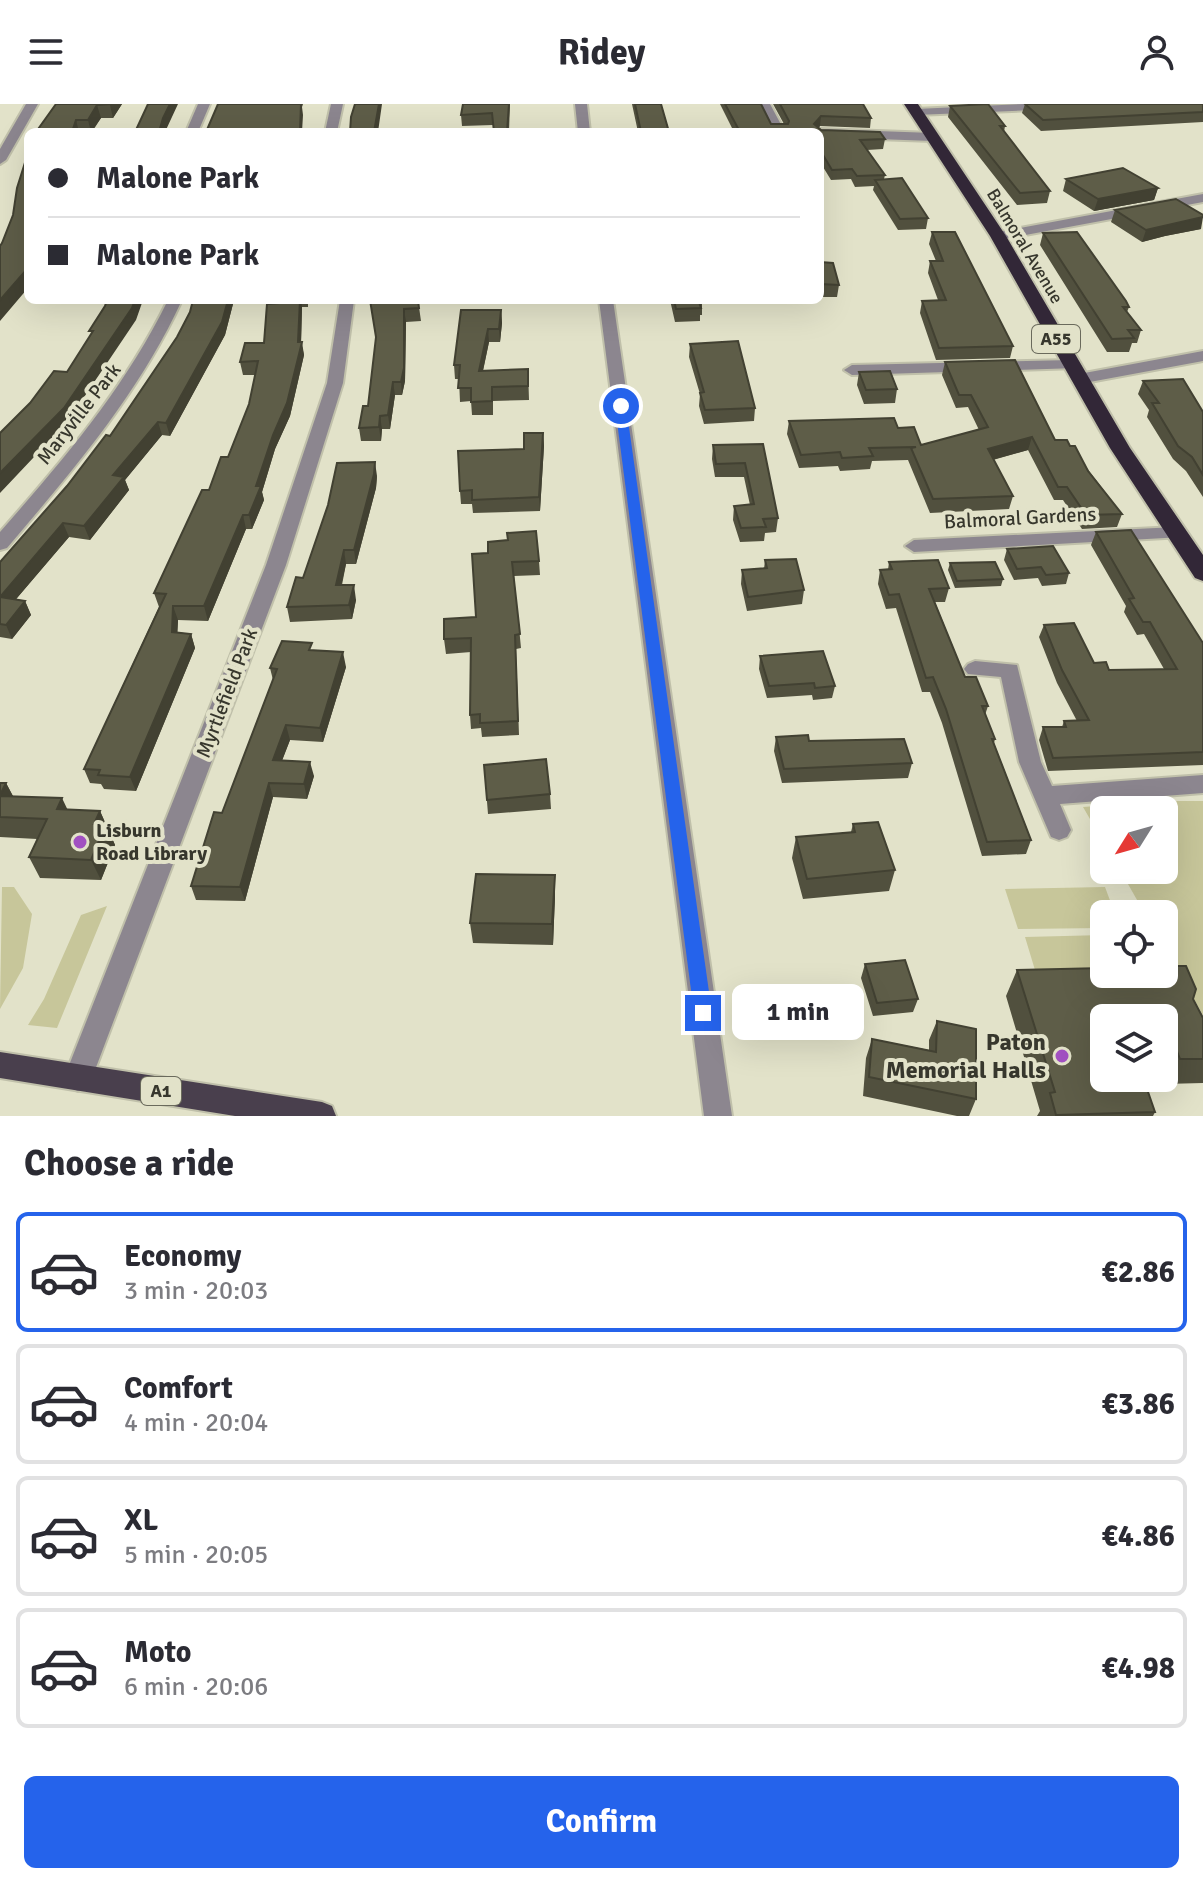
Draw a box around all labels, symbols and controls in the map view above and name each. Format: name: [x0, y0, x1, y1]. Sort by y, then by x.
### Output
icon: menu: [24, 30, 68, 74]
text: Ridey: [558, 30, 645, 75]
icon: person: [1135, 30, 1179, 74]
text: Malone Park: [96, 160, 259, 197]
street label: Balmoral Avenue: [982, 185, 1068, 307]
text: Malone Park: [96, 237, 259, 274]
road number: A55: [1032, 325, 1080, 353]
street label: Maryville Park: [32, 358, 126, 470]
route start: [603, 388, 639, 424]
street label: Balmoral Gardens: [943, 502, 1097, 534]
street label: Myrtlefield Park: [191, 625, 263, 761]
north arrow: [1090, 796, 1178, 884]
map controls: [1090, 796, 1178, 1092]
place label: Lisburn Road Library: [96, 818, 207, 866]
marker: Lisburn Road Library: [71, 833, 89, 851]
button: locate: [1090, 900, 1178, 988]
callout: 1 min: [731, 985, 863, 1041]
route end: [685, 995, 721, 1031]
text: 1 min: [767, 996, 829, 1028]
button: layers: [1090, 1004, 1178, 1092]
place label: Paton Memorial Halls: [886, 1027, 1046, 1085]
marker: Paton Memorial Halls: [1053, 1047, 1071, 1065]
road number: A1: [141, 1077, 181, 1105]
text: Choose a ride: [24, 1141, 234, 1186]
icon: car: [28, 1236, 100, 1308]
text: Economy: [124, 1238, 241, 1275]
text: €2.86: [1102, 1254, 1175, 1291]
text: 3 min · 20:03: [124, 1275, 268, 1307]
icon: car: [28, 1368, 100, 1440]
text: Comfort: [124, 1370, 233, 1407]
text: €3.86: [1102, 1386, 1175, 1423]
text: 4 min · 20:04: [124, 1407, 268, 1439]
icon: car: [28, 1500, 100, 1572]
text: XL: [124, 1502, 158, 1539]
text: €4.86: [1102, 1518, 1175, 1555]
text: 5 min · 20:05: [124, 1539, 268, 1571]
icon: car: [28, 1632, 100, 1704]
text: Moto: [124, 1634, 191, 1671]
text: €4.98: [1102, 1650, 1175, 1687]
text: 6 min · 20:06: [124, 1671, 268, 1703]
button: Confirm: [24, 1776, 1179, 1868]

